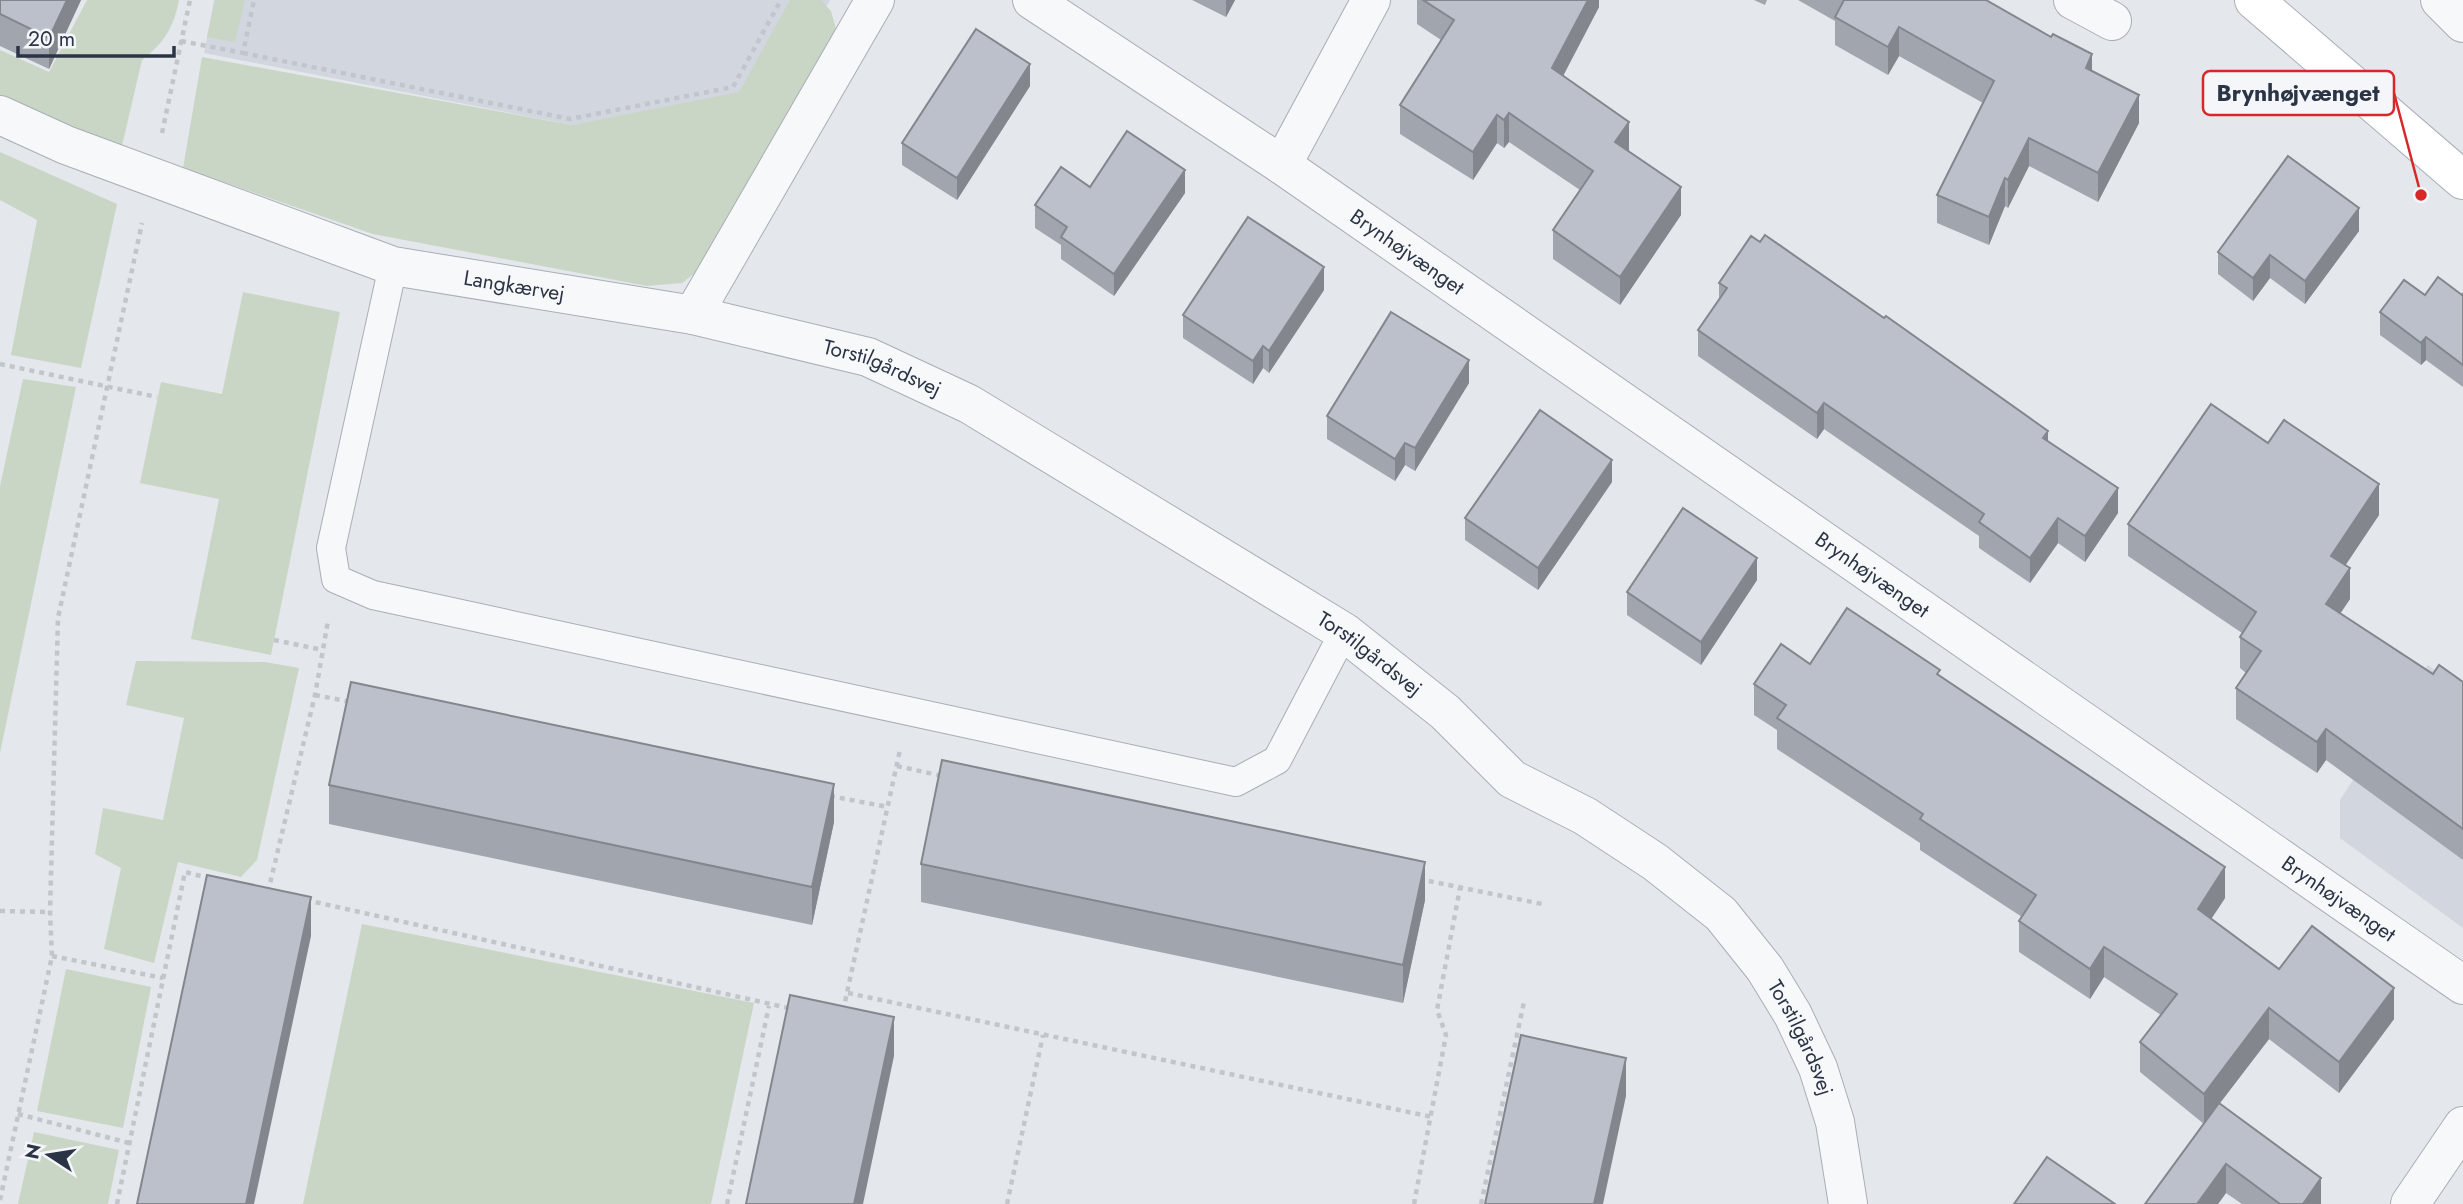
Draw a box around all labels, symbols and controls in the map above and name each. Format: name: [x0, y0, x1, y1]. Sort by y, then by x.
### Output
scale bar: [18, 14, 173, 58]
text: 20 m: [28, 24, 75, 54]
callout: Brynhøjvænget: [2203, 71, 2394, 115]
text: Brynhøjvænget: [2216, 76, 2380, 110]
street label: Brynhøjvænget: [1344, 202, 1470, 302]
street label: Langkærvej: [461, 263, 567, 309]
street label: Torstilgårdsvej: [820, 332, 946, 404]
street label: Brynhøjvænget: [1809, 524, 1935, 625]
street label: Torstilgårdsvej: [1312, 604, 1429, 703]
street label: Brynhøjvænget: [2276, 848, 2402, 949]
street label: Torstilgårdsvej: [1760, 974, 1841, 1099]
north arrow: [14, 1120, 84, 1190]
text: N: [18, 1141, 48, 1162]

